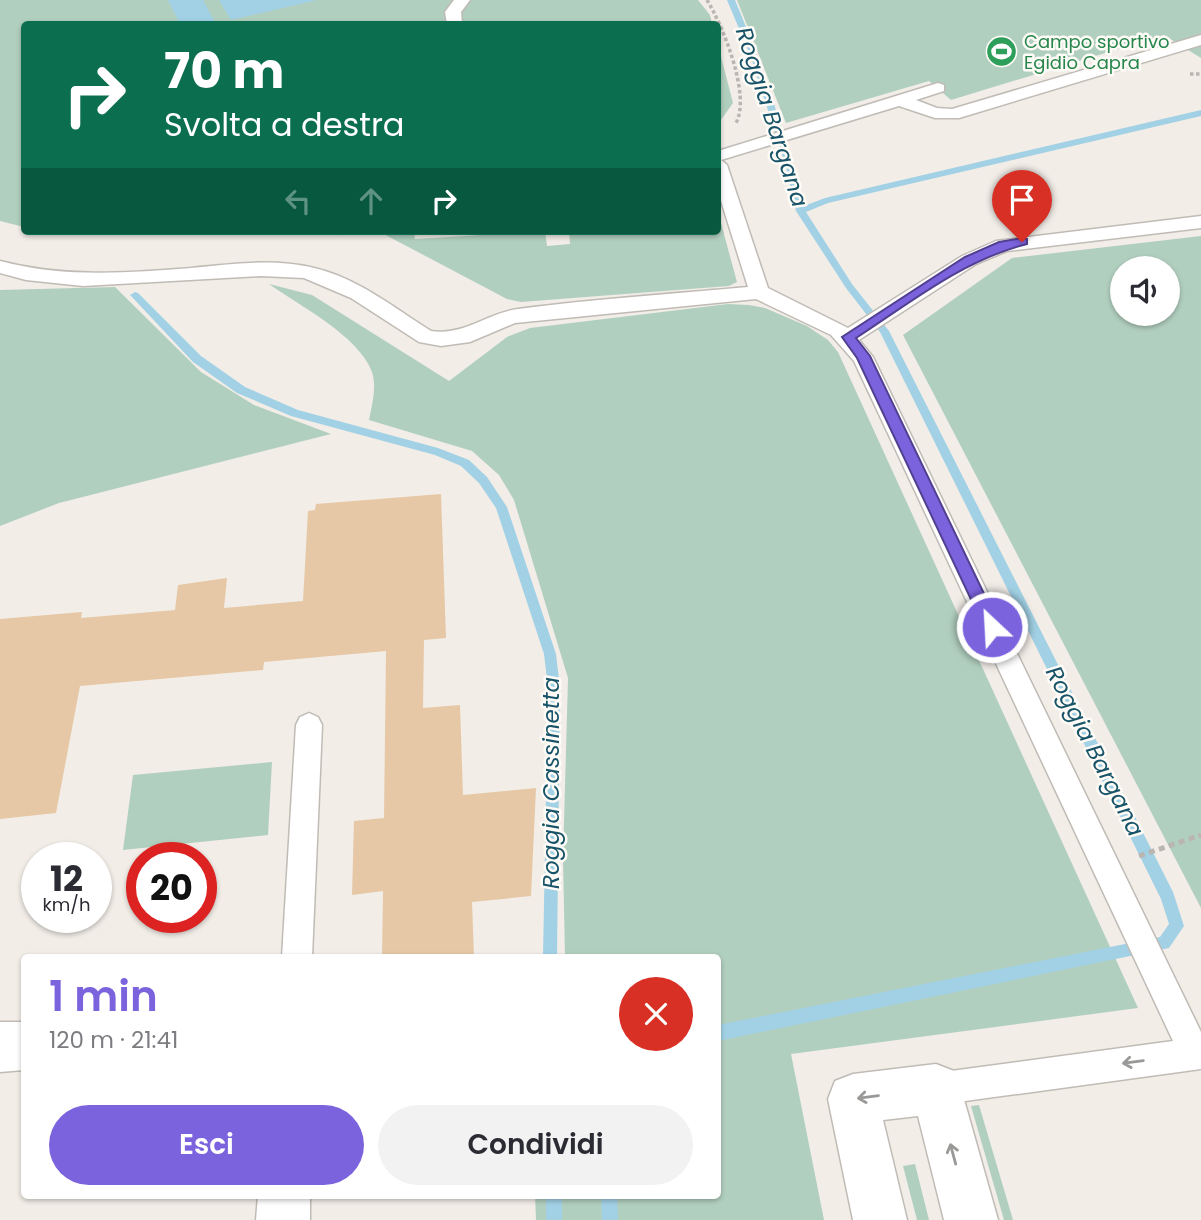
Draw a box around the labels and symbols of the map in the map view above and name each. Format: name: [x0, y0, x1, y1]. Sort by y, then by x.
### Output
water label: Roggia Bargana: [728, 23, 816, 211]
place label: Campo sportivo Egidio Capra: [1024, 29, 1170, 75]
sports icon: Campo sportivo Egidio Capra: [984, 35, 1018, 69]
pin: [992, 170, 1052, 242]
position arrow: [955, 590, 1029, 664]
water label: Roggia Bargana: [1038, 660, 1152, 842]
water label: Roggia Cassinetta: [535, 677, 567, 889]
speed limit sign: 20: [126, 842, 217, 933]
one-way arrow: [1123, 1056, 1145, 1069]
one-way arrow: [857, 1090, 880, 1103]
one-way arrow: [946, 1144, 959, 1166]

